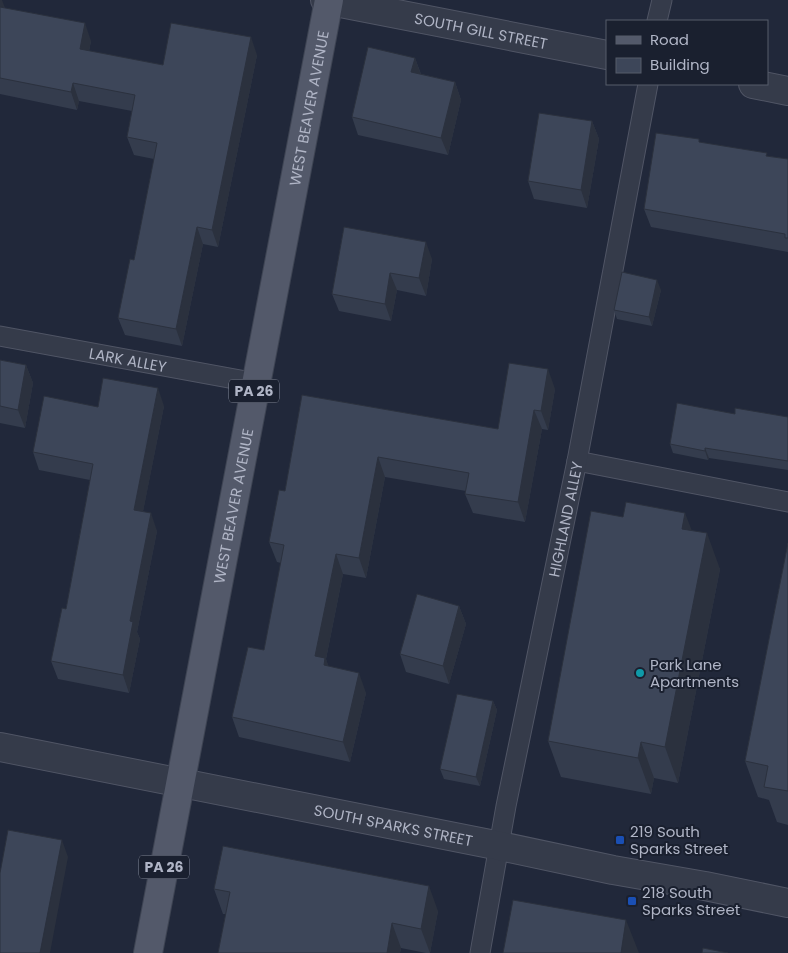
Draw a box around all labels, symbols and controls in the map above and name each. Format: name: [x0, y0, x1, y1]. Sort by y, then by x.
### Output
street label: SOUTH GILL STREET: [413, 7, 549, 54]
legend: [606, 20, 768, 85]
street label: WEST BEAVER AVENUE: [283, 29, 333, 188]
text: Road: [650, 29, 689, 50]
text: Building: [650, 54, 710, 75]
street label: LARK ALLEY: [87, 342, 169, 377]
road number: PA 26: [229, 380, 279, 402]
street label: WEST BEAVER AVENUE: [208, 427, 258, 585]
street label: HIGHLAND ALLEY: [543, 459, 587, 579]
place label: Park Lane Apartments: [650, 654, 739, 692]
marker: Park Lane Apartments: [634, 667, 646, 679]
street label: SOUTH SPARKS STREET: [312, 799, 475, 851]
place label: 219 South Sparks Street: [630, 821, 728, 859]
marker: 219 South Sparks Street: [614, 834, 626, 846]
road number: PA 26: [139, 856, 189, 879]
place label: 218 South Sparks Street: [642, 882, 740, 920]
marker: 218 South Sparks Street: [626, 895, 638, 907]

